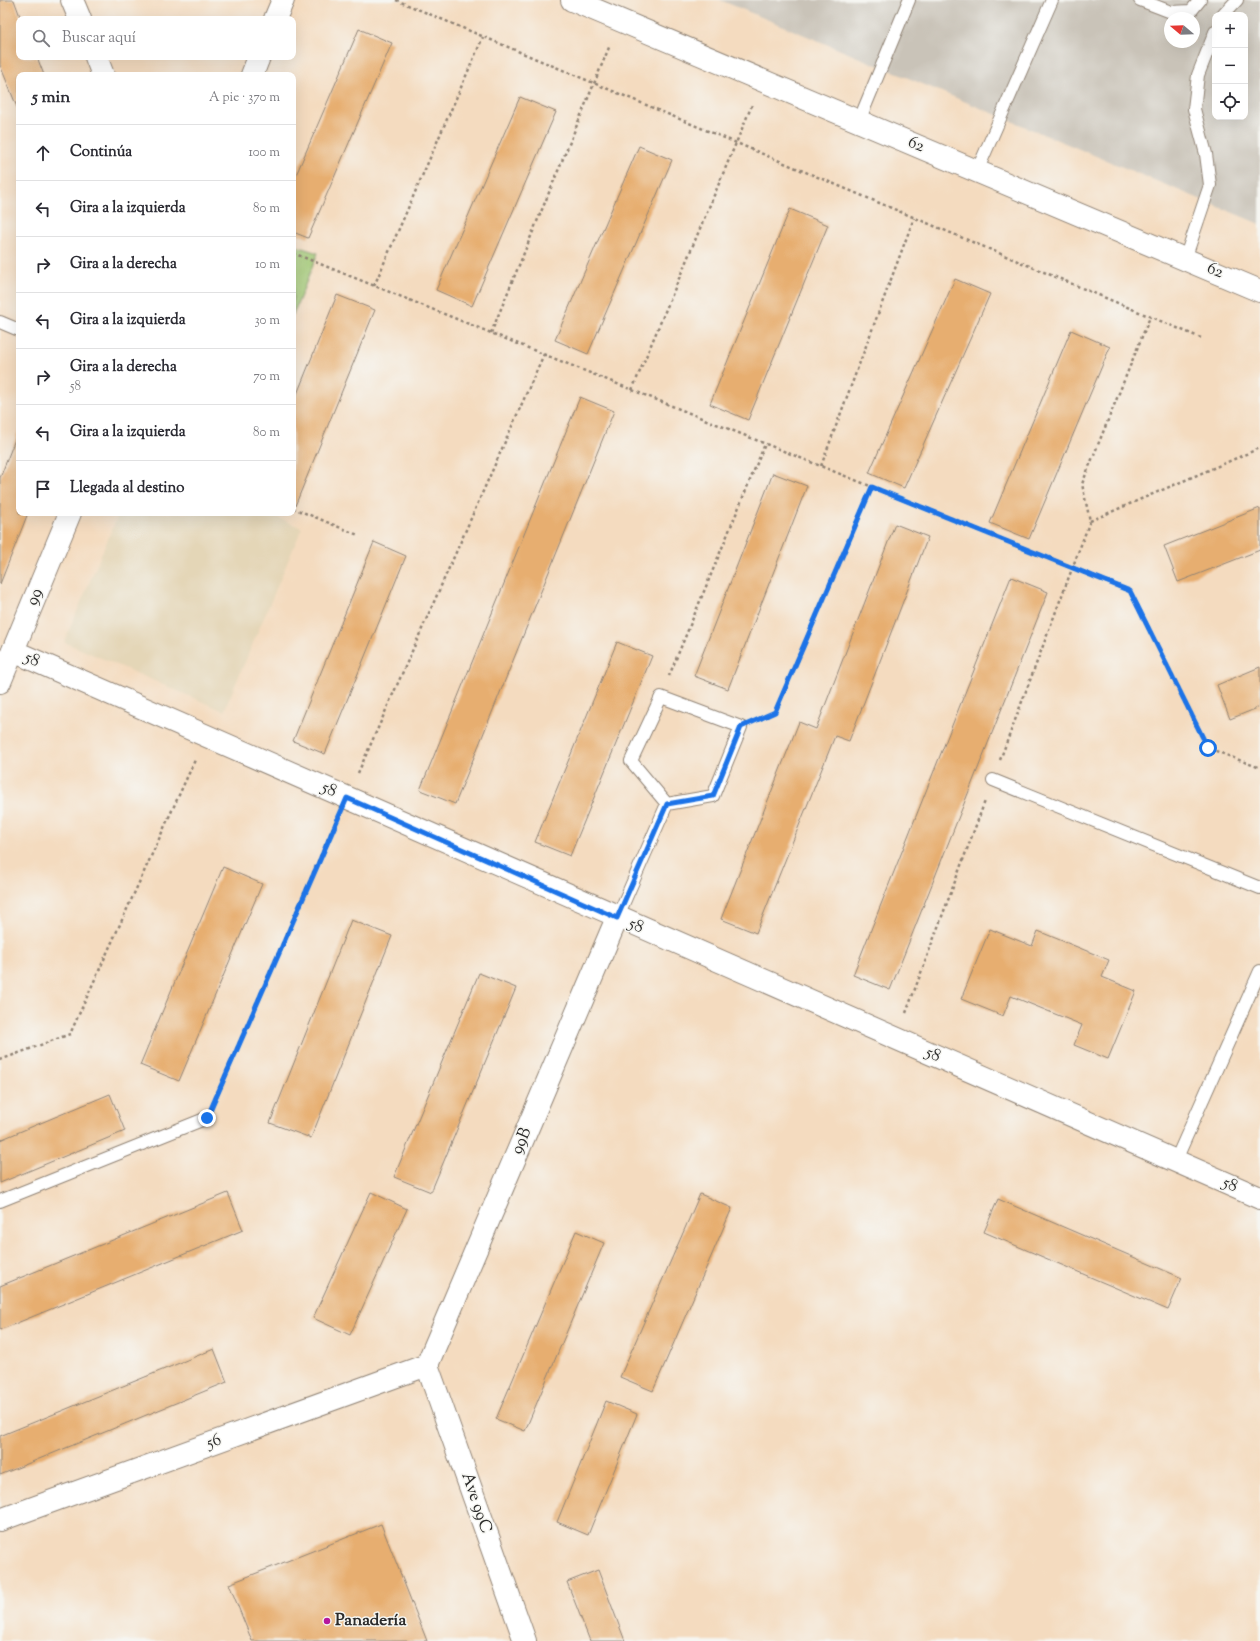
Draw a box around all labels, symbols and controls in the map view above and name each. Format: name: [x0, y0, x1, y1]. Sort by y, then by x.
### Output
north arrow: [1164, 12, 1200, 48]
map controls: [1212, 12, 1248, 120]
button: +: [1212, 12, 1248, 48]
search box: [16, 16, 296, 60]
icon: search: [30, 27, 52, 49]
text: Buscar aquí: [62, 28, 136, 49]
button: −: [1212, 48, 1248, 84]
button: locate: [1212, 84, 1248, 120]
text: 5 min: [32, 86, 70, 110]
text: A pie · 370 m: [209, 89, 280, 107]
street label: 62: [904, 131, 928, 159]
icon: ahead: [32, 142, 54, 164]
text: Continúa: [70, 142, 132, 163]
text: 100 m: [248, 144, 280, 162]
icon: left: [32, 198, 54, 220]
text: Gira a la izquierda: [70, 198, 186, 219]
text: 80 m: [253, 200, 280, 218]
icon: right: [32, 254, 54, 276]
text: Gira a la derecha: [70, 254, 177, 275]
text: 10 m: [255, 256, 280, 274]
street label: 62: [1203, 257, 1227, 285]
icon: left: [32, 310, 54, 332]
text: Gira a la izquierda: [70, 310, 186, 331]
text: 30 m: [254, 312, 280, 330]
text: Gira a la derecha: [70, 357, 177, 378]
icon: right: [32, 366, 54, 388]
text: 70 m: [253, 368, 280, 386]
text: 58: [70, 378, 81, 396]
icon: left: [32, 422, 54, 444]
text: Gira a la izquierda: [70, 422, 186, 443]
text: 80 m: [253, 424, 280, 442]
icon: arrive: [32, 478, 54, 500]
text: Llegada al destino: [70, 478, 185, 499]
street label: 99: [21, 585, 49, 609]
street label: 58: [20, 646, 43, 674]
route start: [1199, 739, 1217, 757]
street label: 58: [317, 776, 340, 804]
street label: 58: [624, 912, 647, 940]
street label: 58: [921, 1041, 944, 1069]
route end: [198, 1109, 216, 1127]
street label: 99B: [506, 1124, 538, 1158]
street label: 58: [1218, 1171, 1241, 1199]
street label: 56: [202, 1428, 225, 1456]
street label: Ave 99C: [454, 1469, 498, 1537]
place label: Panadería: [335, 1609, 406, 1633]
marker: Panadería: [322, 1616, 332, 1626]

